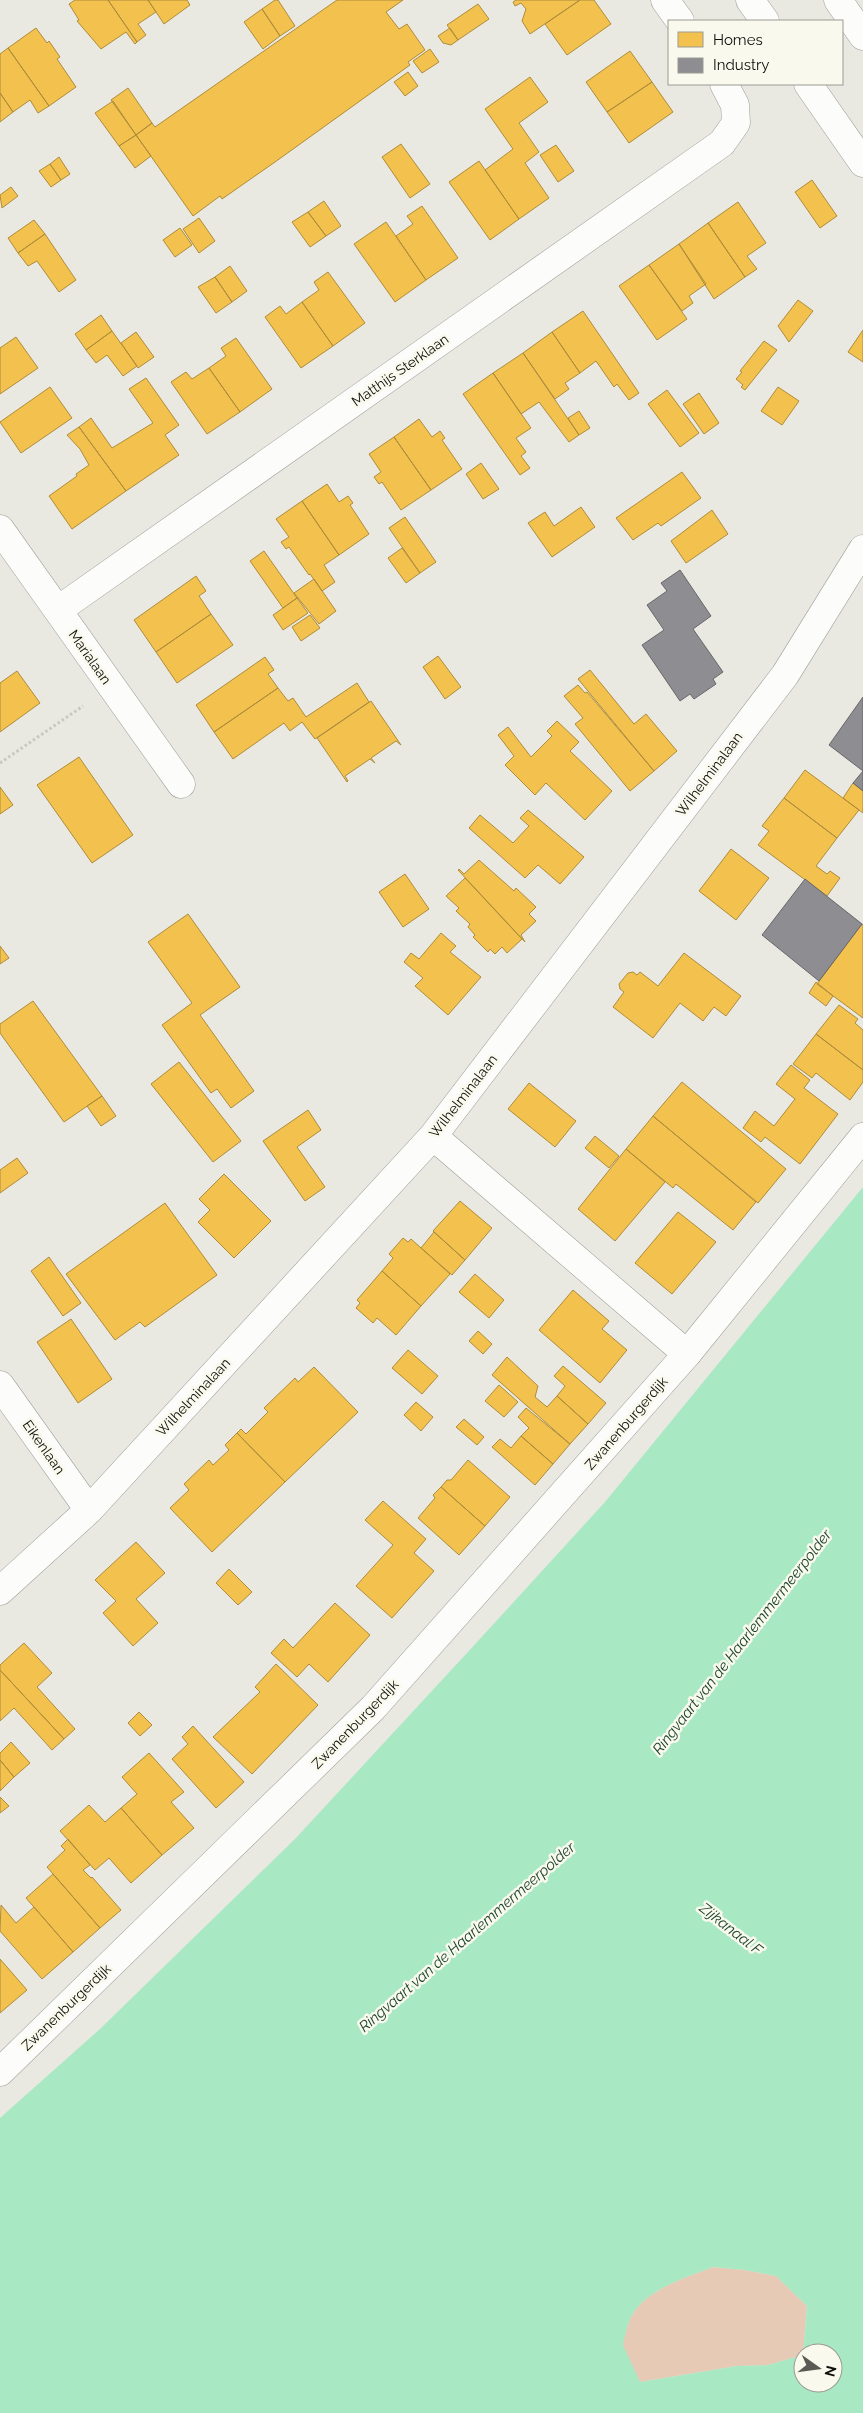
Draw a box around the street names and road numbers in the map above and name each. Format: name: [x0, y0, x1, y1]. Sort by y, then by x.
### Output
street label: Matthijs Sterklaan: [348, 331, 452, 409]
street label: Marialaan: [65, 627, 115, 687]
street label: Wilhelminalaan: [672, 729, 746, 819]
street label: Wilhelminalaan: [426, 1051, 500, 1141]
street label: Wilhelminalaan: [153, 1355, 233, 1439]
street label: Zwanenburgerdijk: [581, 1373, 671, 1473]
street label: Eikenlaan: [20, 1417, 68, 1477]
street label: Zwanenburgerdijk: [308, 1676, 402, 1772]
street label: Zwanenburgerdijk: [18, 1960, 114, 2054]

